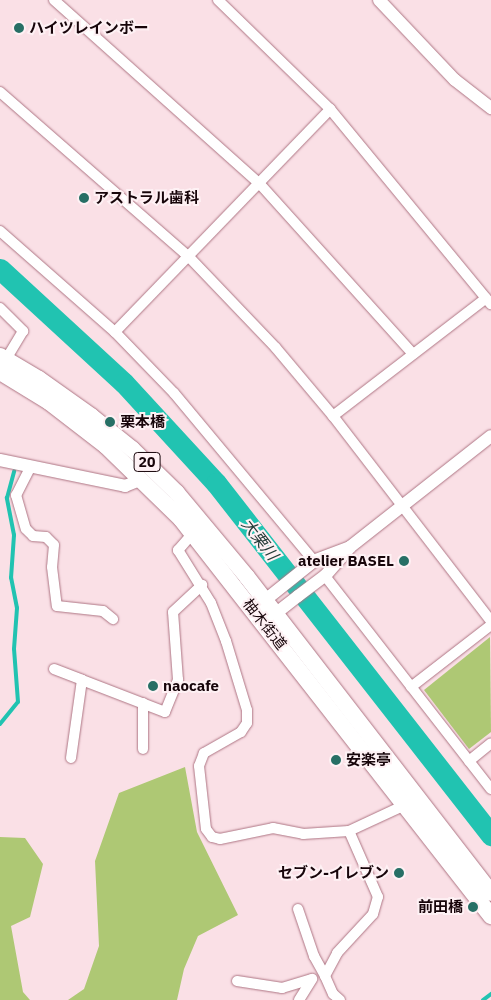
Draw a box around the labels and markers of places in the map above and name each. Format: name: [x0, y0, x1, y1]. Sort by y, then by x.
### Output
place label: ハイツレインボー: [29, 19, 149, 37]
marker: ハイツレインボー: [13, 22, 25, 34]
place label: アストラル歯科: [94, 189, 199, 207]
marker: アストラル歯科: [78, 192, 90, 204]
place label: 栗本橋: [120, 413, 165, 431]
marker: 栗本橋: [104, 416, 116, 428]
place label: atelier BASEL: [298, 552, 394, 570]
marker: atelier BASEL: [398, 555, 410, 567]
place label: naocafe: [163, 677, 219, 695]
marker: naocafe: [147, 680, 159, 692]
place label: 安楽亭: [346, 751, 391, 769]
marker: 安楽亭: [330, 754, 342, 766]
place label: セブン-イレブン: [278, 864, 389, 882]
marker: セブン-イレブン: [393, 867, 405, 879]
place label: 前田橋: [418, 898, 463, 916]
marker: 前田橋: [467, 901, 479, 913]

